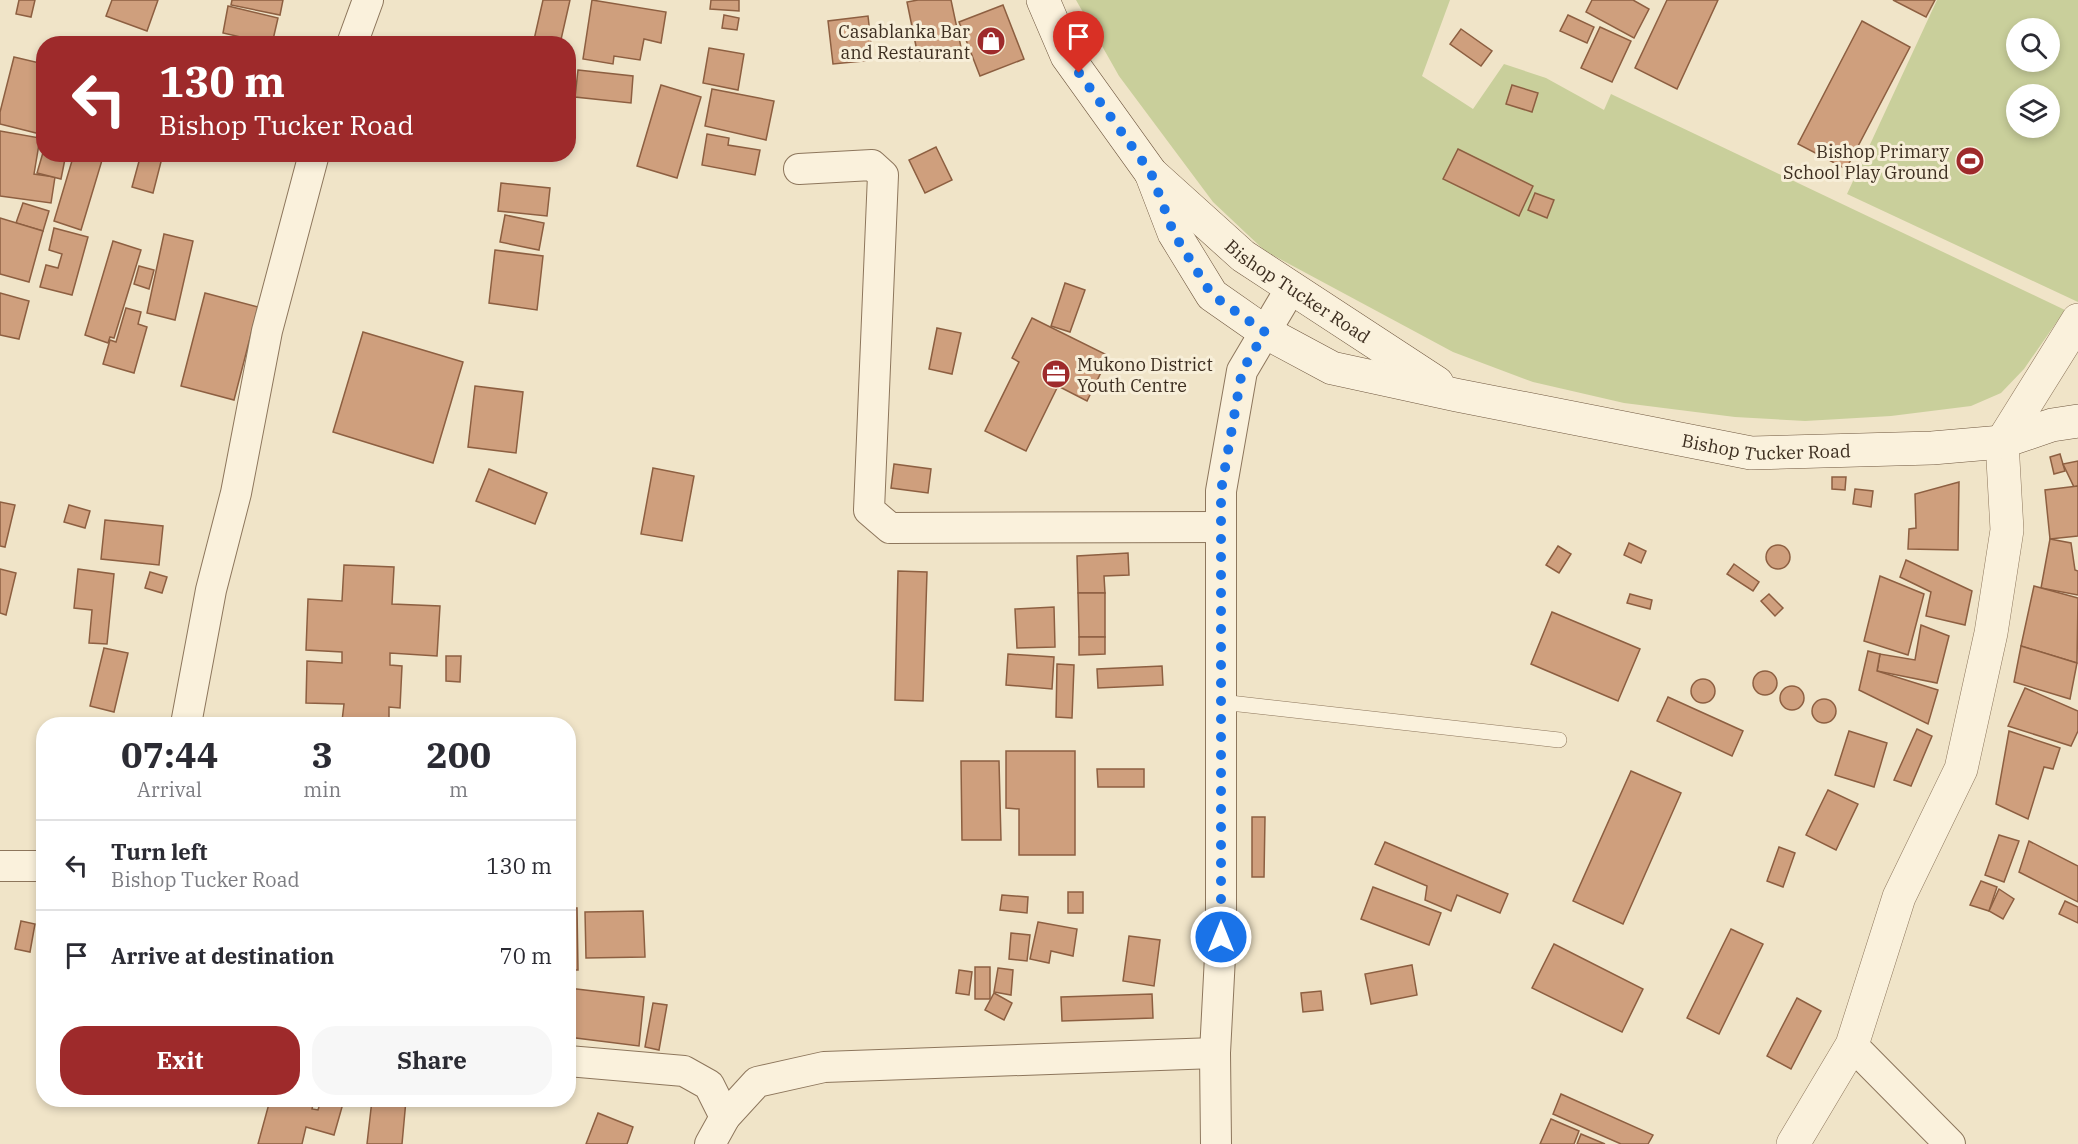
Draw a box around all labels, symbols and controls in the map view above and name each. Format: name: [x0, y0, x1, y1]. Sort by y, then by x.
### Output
pin: [1053, 11, 1104, 73]
map controls: [2006, 18, 2060, 138]
button: search: [2006, 18, 2060, 72]
place label: Casablanka Bar and Restaurant: [838, 20, 970, 64]
icon: arrive: [1062, 20, 1095, 53]
shop icon: Casablanka Bar and Restaurant: [975, 25, 1007, 57]
text: 130 m: [159, 54, 285, 109]
icon: left: [60, 60, 138, 138]
button: layers: [2006, 84, 2060, 138]
text: Bishop Tucker Road: [159, 107, 414, 142]
place label: Bishop Primary School Play Ground: [1783, 140, 1949, 184]
sports icon: Bishop Primary School Play Ground: [1954, 145, 1986, 177]
street label: Bishop Tucker Road: [1221, 234, 1375, 348]
place label: Mukono District Youth Centre: [1077, 353, 1213, 397]
office icon: Mukono District Youth Centre: [1040, 358, 1072, 390]
street label: Bishop Tucker Road: [1680, 428, 1851, 465]
text: 07:44: [121, 731, 218, 778]
text: 3: [311, 731, 333, 778]
text: 200: [426, 731, 491, 778]
text: Arrival: [137, 776, 202, 803]
text: min: [303, 776, 341, 803]
text: m: [449, 776, 468, 803]
text: Turn left: [111, 837, 207, 866]
icon: left: [60, 849, 93, 882]
text: 130 m: [486, 851, 552, 880]
text: Bishop Tucker Road: [111, 866, 300, 893]
position arrow: [1189, 905, 1253, 969]
icon: arrive: [60, 939, 93, 972]
text: Arrive at destination: [111, 941, 334, 970]
text: 70 m: [500, 941, 552, 970]
button: Exit: [60, 1026, 300, 1095]
button: Share: [312, 1026, 552, 1095]

